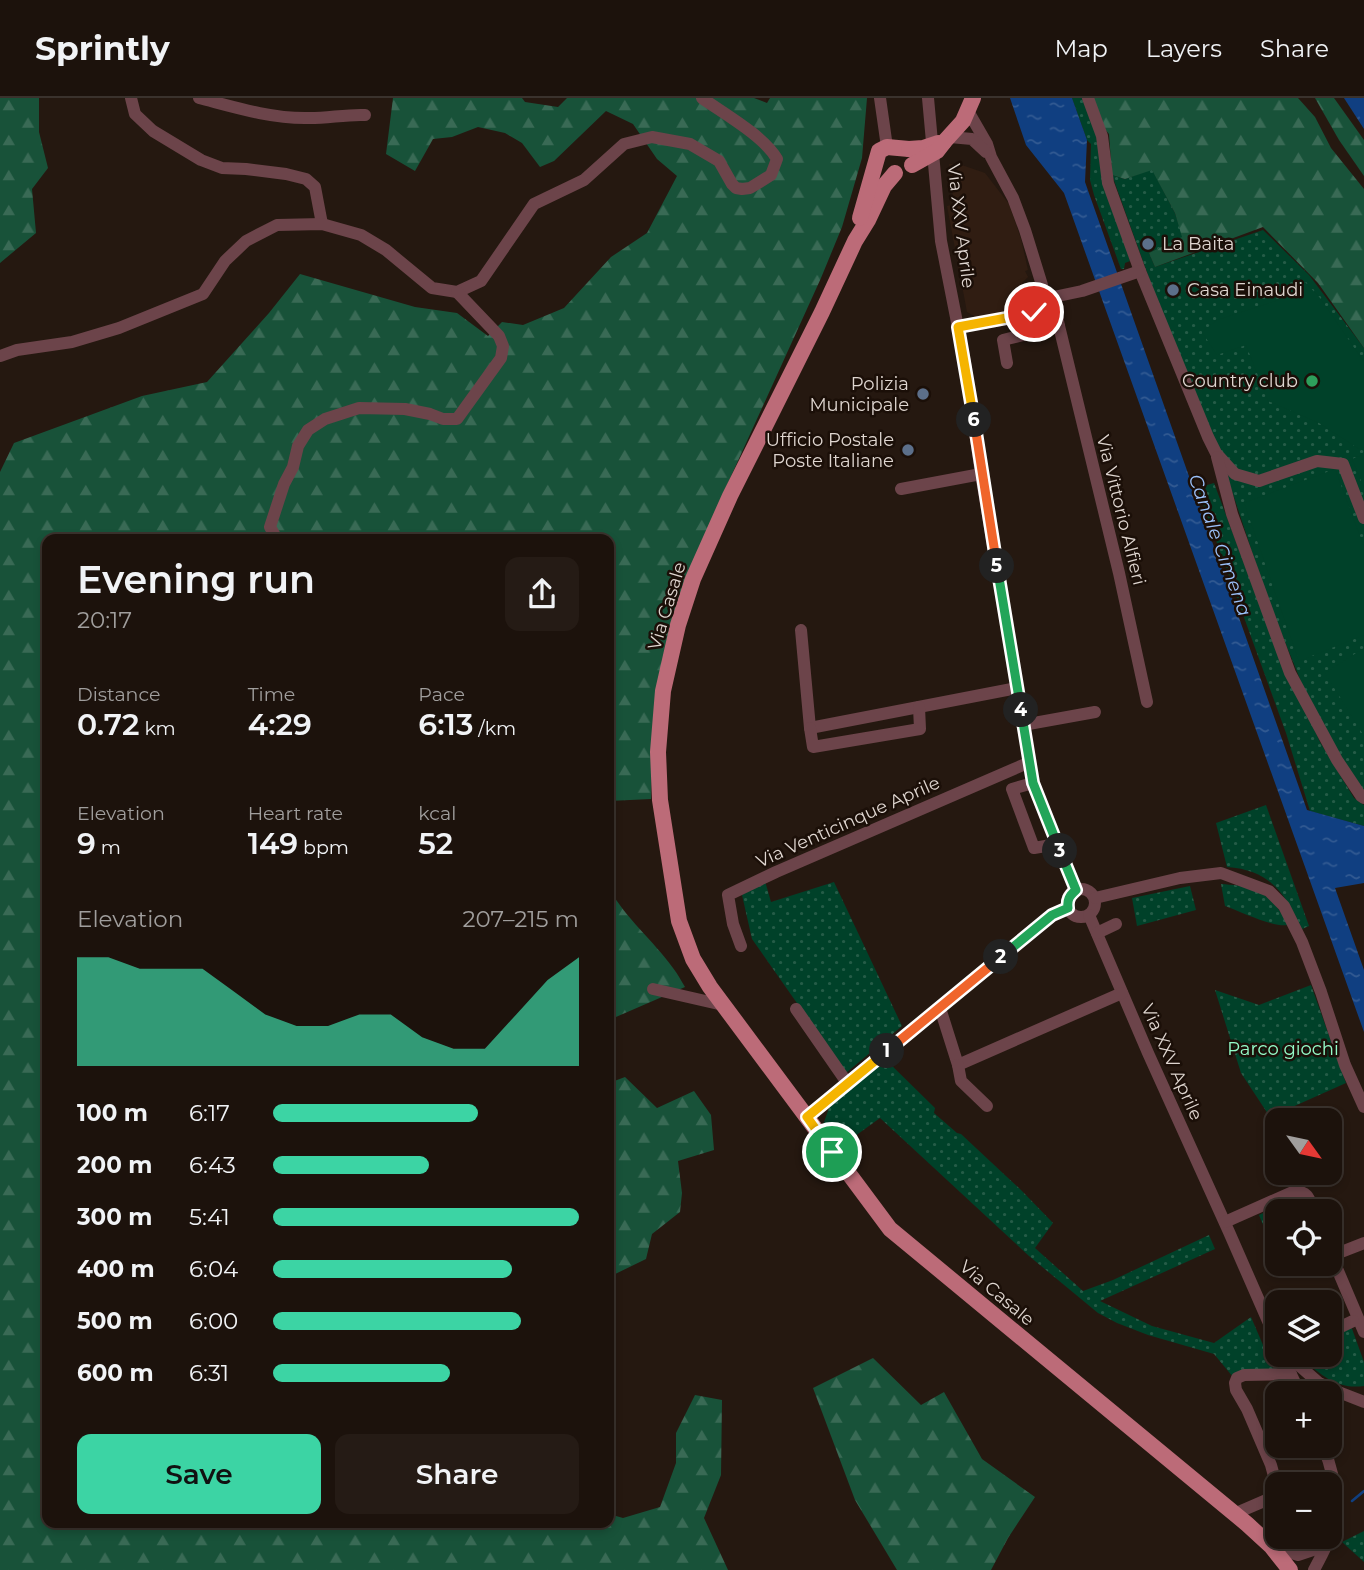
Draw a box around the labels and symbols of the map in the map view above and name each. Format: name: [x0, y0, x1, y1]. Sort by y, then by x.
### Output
street label: Via XXV Aprile: [942, 162, 980, 290]
place label: La Baita: [1162, 233, 1234, 255]
marker: La Baita: [1140, 236, 1156, 252]
place label: Casa Einaudi: [1187, 279, 1303, 301]
pin: [1004, 282, 1064, 342]
marker: Casa Einaudi: [1165, 282, 1181, 298]
place label: Country club: [1182, 370, 1298, 392]
place label: Polizia Municipale: [809, 373, 909, 416]
marker: Country club: [1304, 373, 1320, 389]
marker: Polizia Municipale: [915, 386, 931, 402]
pin: 6: [956, 402, 992, 438]
place label: Ufficio Postale Poste Italiane: [766, 429, 894, 472]
street label: Via Vittorio Alfieri: [1092, 433, 1150, 587]
marker: Ufficio Postale Poste Italiane: [900, 442, 916, 458]
water label: Canale Cimena: [1184, 471, 1256, 619]
pin: 5: [979, 548, 1014, 584]
street label: Via Casale: [643, 559, 691, 653]
pin: 4: [1004, 692, 1038, 728]
street label: Via Venticinque Aprile: [753, 771, 943, 872]
pin: 3: [1042, 834, 1078, 868]
pin: 2: [984, 940, 1018, 974]
street label: Via XXV Aprile: [1136, 1000, 1208, 1124]
pin: 1: [870, 1034, 904, 1068]
park label: Parco giochi: [1227, 1038, 1339, 1060]
north arrow: [1265, 1108, 1342, 1185]
pin: [802, 1122, 862, 1182]
street label: Via Casale: [955, 1255, 1039, 1331]

